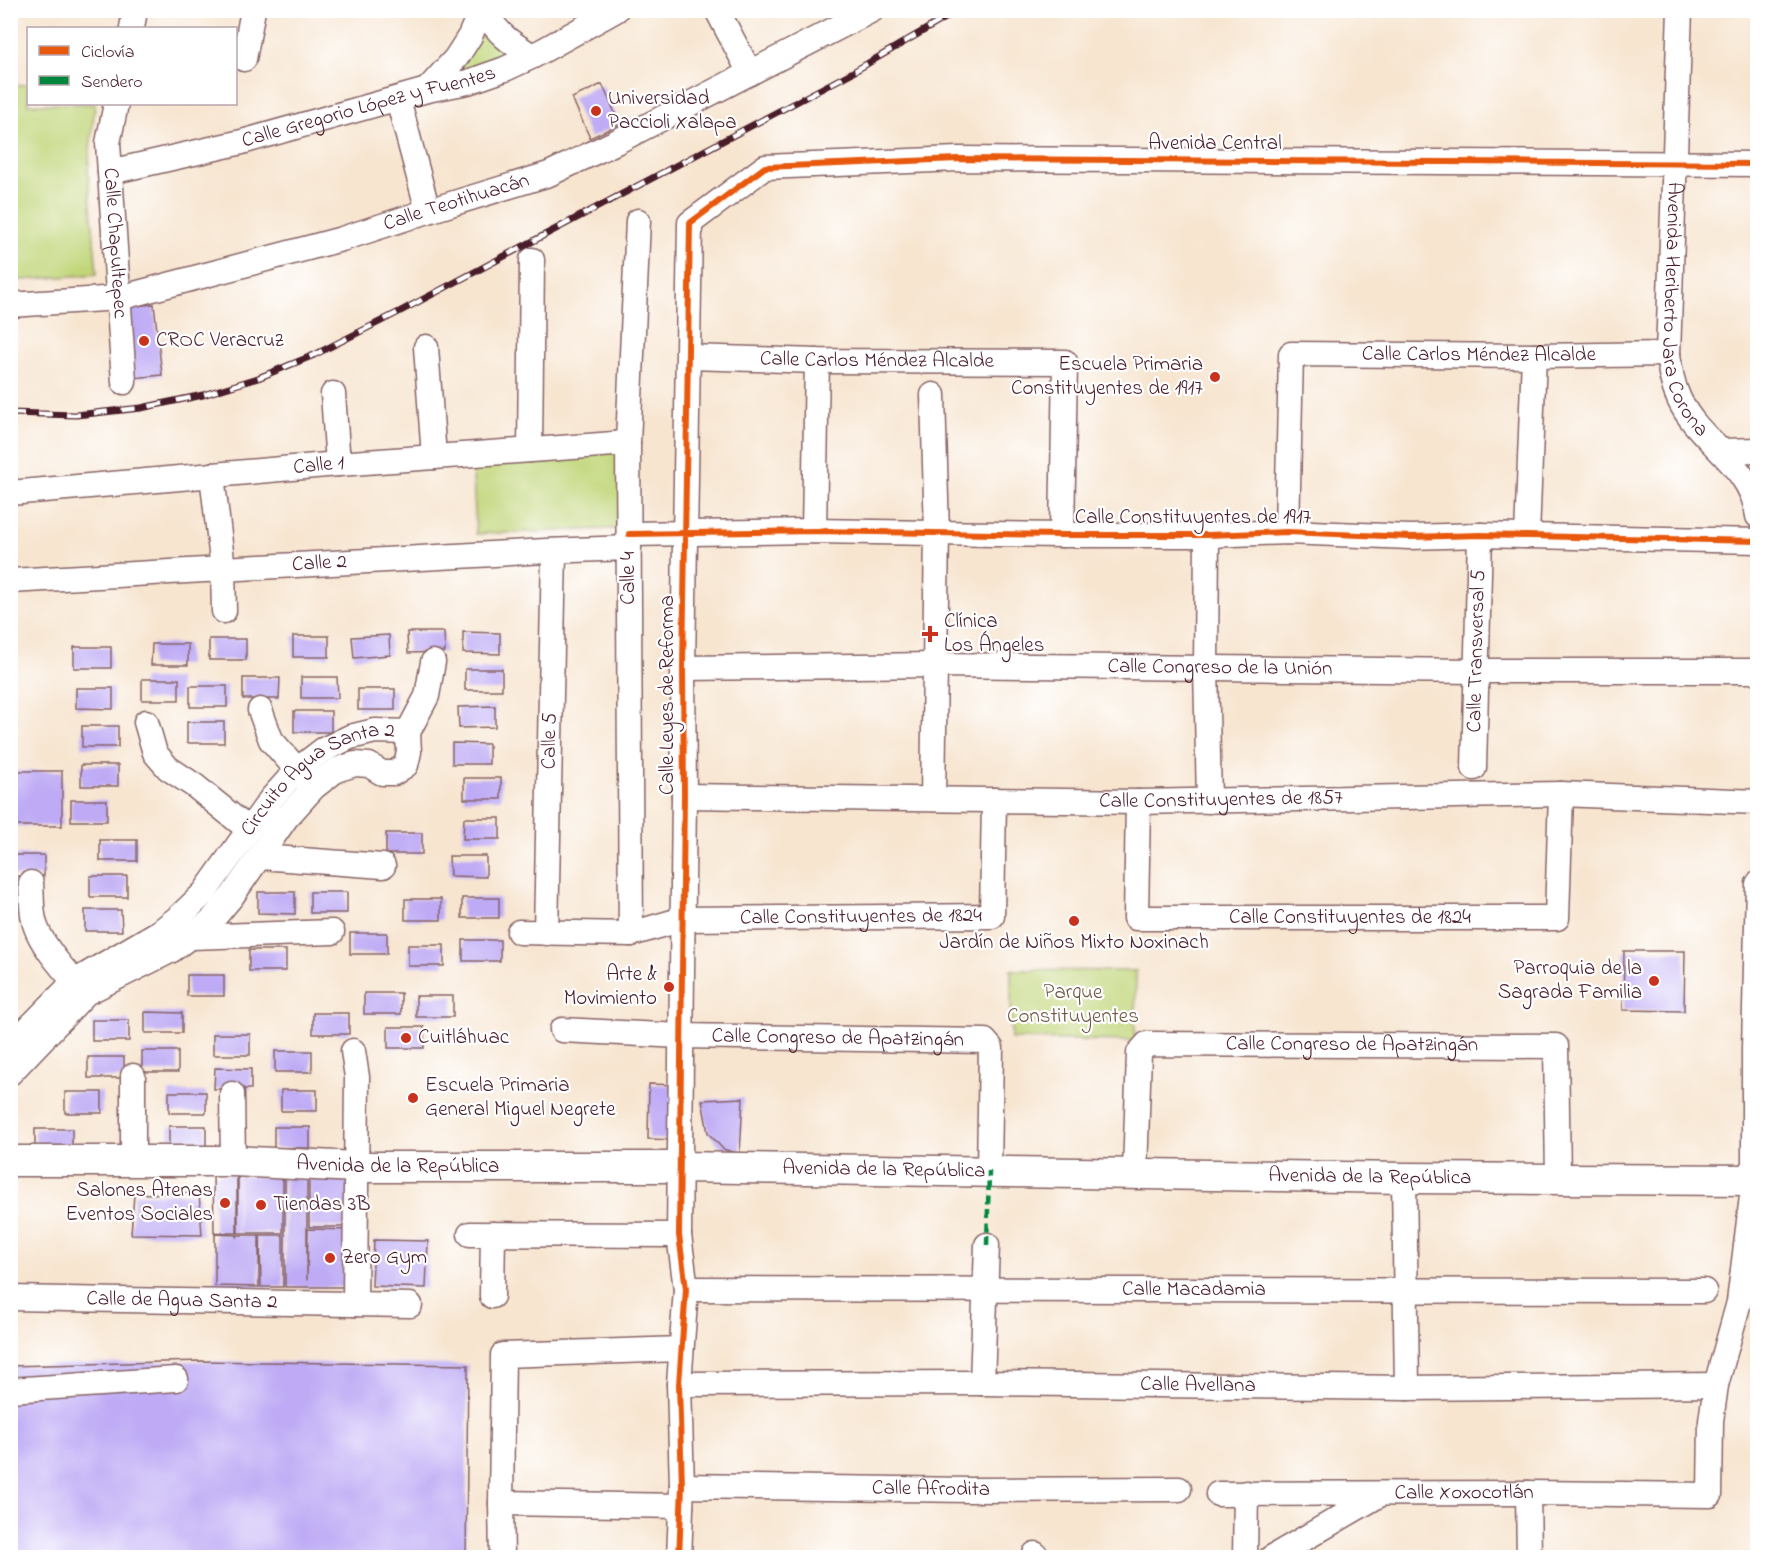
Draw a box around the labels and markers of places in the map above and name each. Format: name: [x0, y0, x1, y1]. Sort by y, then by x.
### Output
place label: Universidad Paccioli Xalapa: [608, 84, 737, 138]
marker: Universidad Paccioli Xalapa: [589, 104, 603, 118]
place label: CROC Veracruz: [156, 326, 284, 356]
marker: CROC Veracruz: [137, 334, 151, 348]
place label: Escuela Primaria Constituyentes de 1917: [1011, 350, 1203, 406]
marker: Escuela Primaria Constituyentes de 1917: [1208, 370, 1222, 384]
place label: Clínica Los Ángeles: [944, 607, 1044, 663]
marker: Clínica Los Ángeles: [921, 625, 939, 643]
marker: Jardín de Niños Mixto Noxinach: [1067, 914, 1081, 928]
place label: Jardín de Niños Mixto Noxinach: [939, 928, 1209, 958]
place label: Parroquia de la Sagrada Familia: [1498, 954, 1642, 1010]
place label: Arte & Movimiento: [564, 960, 657, 1014]
marker: Parroquia de la Sagrada Familia: [1647, 974, 1661, 988]
marker: Arte & Movimiento: [662, 980, 676, 994]
place label: Cuitláhuac: [418, 1023, 510, 1053]
marker: Cuitláhuac: [399, 1031, 413, 1045]
place label: Escuela Primaria General Miguel Negrete: [425, 1071, 616, 1127]
marker: Escuela Primaria General Miguel Negrete: [406, 1091, 420, 1105]
place label: Salones Atenas Eventos Sociales: [65, 1176, 213, 1230]
place label: Tiendas 3B: [273, 1190, 370, 1220]
marker: Salones Atenas Eventos Sociales: [218, 1196, 232, 1210]
marker: Tiendas 3B: [254, 1198, 268, 1212]
place label: Zero Gym: [342, 1243, 427, 1275]
marker: Zero Gym: [323, 1251, 337, 1265]

